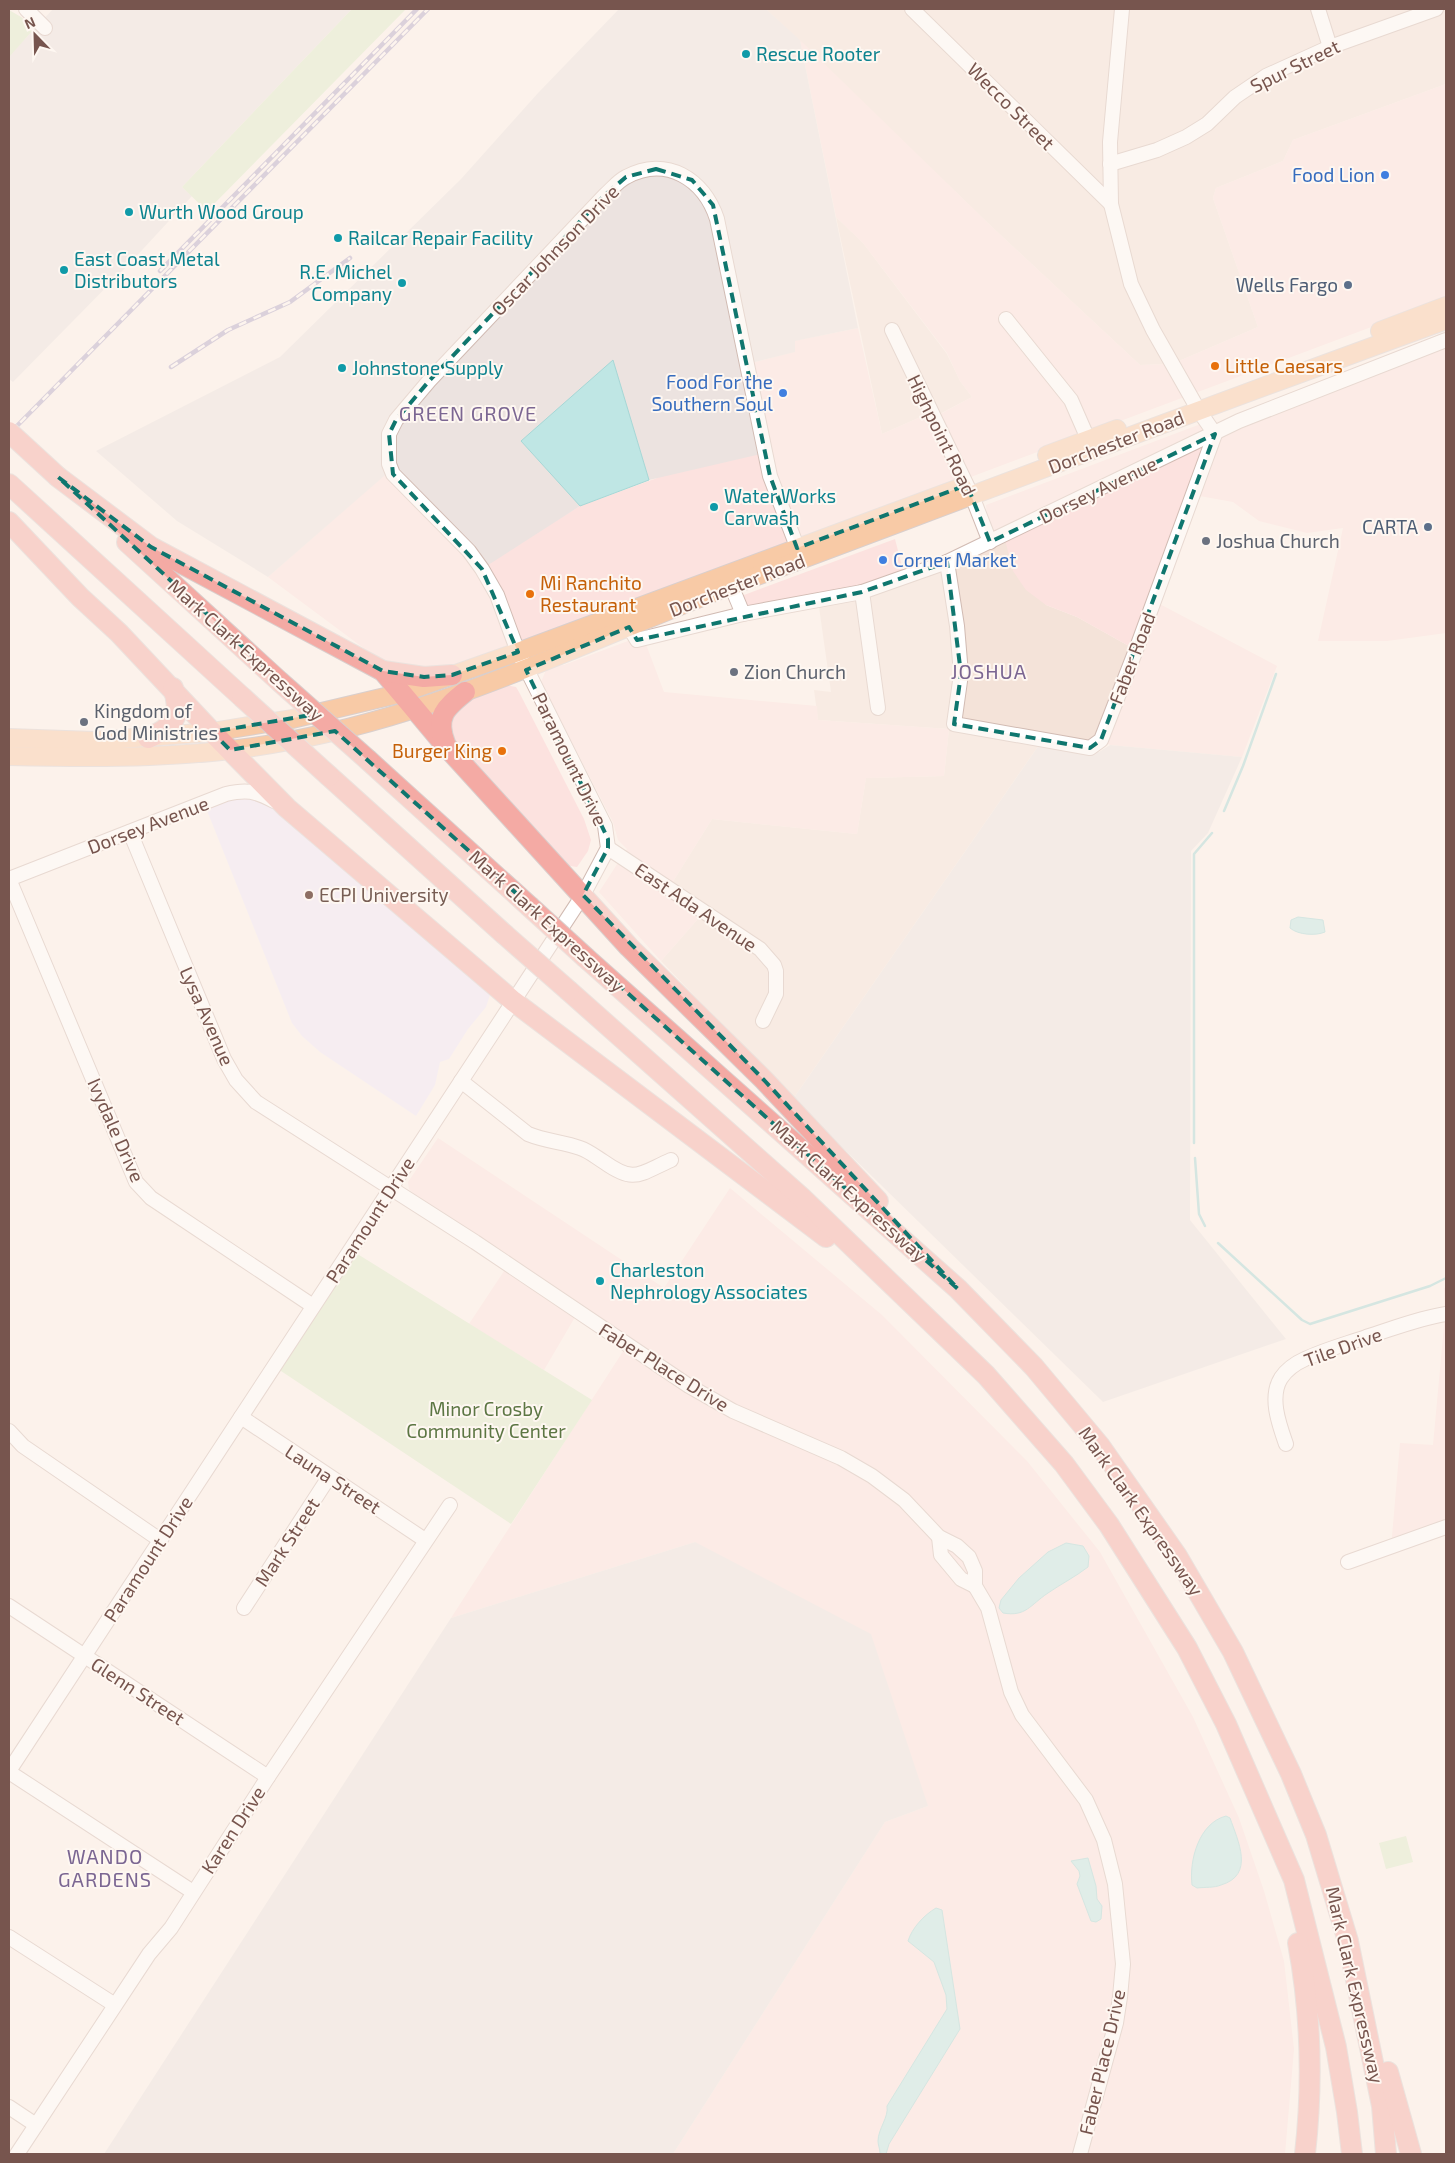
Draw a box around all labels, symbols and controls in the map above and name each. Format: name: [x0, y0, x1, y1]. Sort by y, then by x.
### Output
north arrow: [10, 10, 60, 60]
text: N: [22, 13, 38, 32]
street label: Spur Street: [1246, 34, 1343, 97]
place label: Rescue Rooter: [756, 42, 881, 65]
marker: Rescue Rooter: [740, 48, 752, 60]
street label: Wecco Street: [963, 57, 1060, 154]
place label: Food Lion: [1292, 163, 1375, 186]
marker: Food Lion: [1379, 169, 1391, 181]
street label: Oscar Johnson Drive: [486, 179, 623, 320]
place label: Wurth Wood Group: [139, 200, 304, 223]
marker: Wurth Wood Group: [123, 206, 135, 218]
place label: Railcar Repair Facility: [348, 226, 533, 249]
marker: Railcar Repair Facility: [332, 232, 344, 244]
place label: East Coast Metal Distributors: [74, 247, 220, 292]
place label: R.E. Michel Company: [299, 260, 392, 305]
marker: East Coast Metal Distributors: [58, 264, 70, 276]
place label: Wells Fargo: [1236, 273, 1338, 296]
marker: R.E. Michel Company: [396, 277, 408, 289]
marker: Wells Fargo: [1342, 279, 1354, 291]
place label: Little Caesars: [1225, 354, 1343, 377]
place label: Johnstone Supply: [352, 356, 503, 379]
marker: Little Caesars: [1209, 360, 1221, 372]
marker: Johnstone Supply: [336, 362, 348, 374]
place label: Food For the Southern Soul: [651, 370, 773, 415]
street label: Highpoint Road: [903, 370, 982, 499]
marker: Food For the Southern Soul: [777, 387, 789, 399]
district label: GREEN GROVE: [399, 401, 537, 425]
street label: Dorchester Road: [1045, 405, 1187, 478]
street label: Dorsey Avenue: [1035, 451, 1160, 528]
place label: Water Works Carwash: [724, 484, 836, 529]
marker: Water Works Carwash: [708, 501, 720, 513]
place label: CARTA: [1362, 515, 1418, 538]
marker: CARTA: [1422, 521, 1434, 533]
place label: Joshua Church: [1216, 529, 1340, 552]
marker: Joshua Church: [1200, 535, 1212, 547]
street label: Dorchester Road: [666, 548, 808, 621]
place label: Corner Market: [893, 548, 1016, 571]
marker: Corner Market: [877, 554, 889, 566]
place label: Mi Ranchito Restaurant: [540, 571, 642, 616]
street label: Mark Clark Expressway: [164, 574, 329, 726]
marker: Mi Ranchito Restaurant: [524, 588, 536, 600]
street label: Faber Road: [1104, 609, 1160, 707]
district label: JOSHUA: [951, 659, 1027, 683]
place label: Zion Church: [744, 660, 846, 683]
marker: Zion Church: [728, 666, 740, 678]
street label: Paramount Drive: [528, 688, 613, 829]
place label: Kingdom of God Ministries: [94, 699, 218, 744]
marker: Kingdom of God Ministries: [78, 716, 90, 728]
place label: Burger King: [392, 739, 492, 762]
marker: Burger King: [496, 745, 508, 757]
street label: Dorsey Avenue: [84, 791, 212, 858]
street label: Mark Clark Expressway: [465, 845, 630, 997]
street label: East Ada Avenue: [631, 857, 762, 956]
place label: ECPI University: [319, 883, 449, 906]
marker: ECPI University: [303, 889, 315, 901]
street label: Lysa Avenue: [175, 963, 240, 1069]
street label: Ivydale Drive: [83, 1074, 150, 1185]
street label: Mark Clark Expressway: [767, 1115, 932, 1267]
street label: Paramount Drive: [320, 1152, 419, 1287]
place label: Charleston Nephrology Associates: [610, 1258, 808, 1303]
marker: Charleston Nephrology Associates: [594, 1275, 606, 1287]
street label: Faber Place Drive: [595, 1317, 733, 1416]
street label: Tile Drive: [1301, 1322, 1385, 1371]
park label: Minor Crosby Community Center: [406, 1397, 566, 1442]
street label: Mark Clark Expressway: [1074, 1422, 1209, 1600]
street label: Launa Street: [281, 1439, 385, 1518]
street label: Paramount Drive: [98, 1491, 197, 1626]
street label: Mark Street: [249, 1493, 324, 1590]
street label: Glenn Street: [87, 1652, 189, 1729]
street label: Karen Drive: [196, 1782, 269, 1878]
district label: WANDO GARDENS: [58, 1844, 152, 1891]
street label: Mark Clark Expressway: [1322, 1884, 1389, 2086]
street label: Faber Place Drive: [1074, 1987, 1129, 2137]

